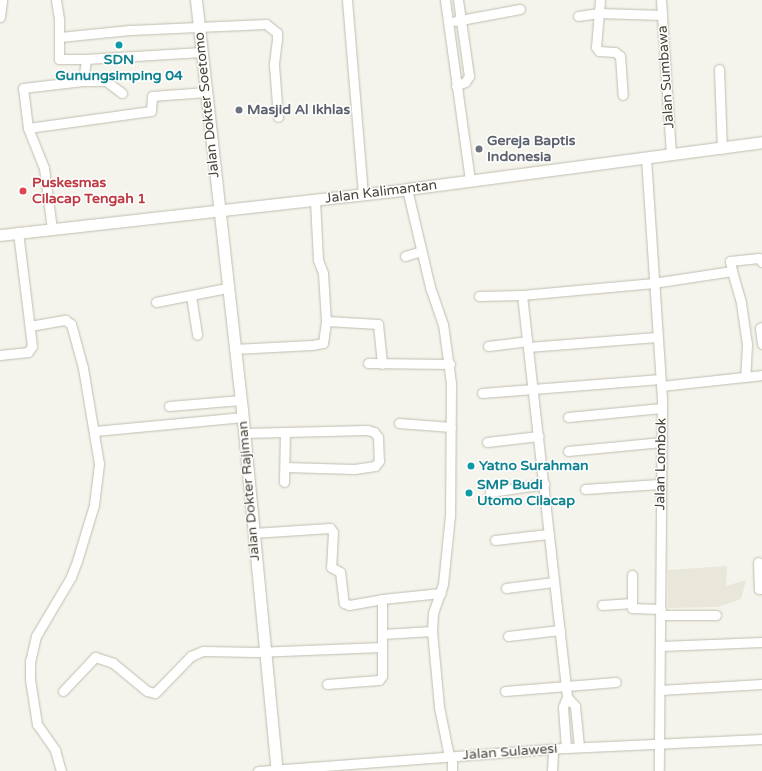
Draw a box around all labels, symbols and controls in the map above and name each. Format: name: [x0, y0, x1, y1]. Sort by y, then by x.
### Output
street label: Jalan Sumbawa: [654, 25, 678, 129]
street label: Jalan Dokter Soetomo: [191, 31, 223, 179]
marker: SDN Gunungsimping 04: [114, 40, 124, 50]
place label: SDN Gunungsimping 04: [55, 52, 183, 84]
place label: Masjid Al Ikhlas: [247, 102, 350, 118]
marker: Masjid Al Ikhlas: [234, 105, 244, 115]
place label: Gereja Baptis Indonesia: [487, 133, 576, 166]
marker: Gereja Baptis Indonesia: [474, 144, 484, 154]
place label: Puskesmas Cilacap Tengah 1: [32, 175, 146, 208]
street label: Jalan Kalimantan: [324, 177, 438, 207]
marker: Puskesmas Cilacap Tengah 1: [17, 185, 29, 197]
street label: Jalan Lombok: [652, 418, 670, 510]
street label: Jalan Dokter Rajiman: [235, 420, 263, 562]
place label: Yatno Surahman: [479, 458, 589, 474]
marker: Yatno Surahman: [466, 461, 476, 471]
place label: SMP Budi Utomo Cilacap: [477, 477, 575, 510]
marker: SMP Budi Utomo Cilacap: [464, 488, 474, 498]
street label: Jalan Sulawesi: [462, 740, 558, 764]

